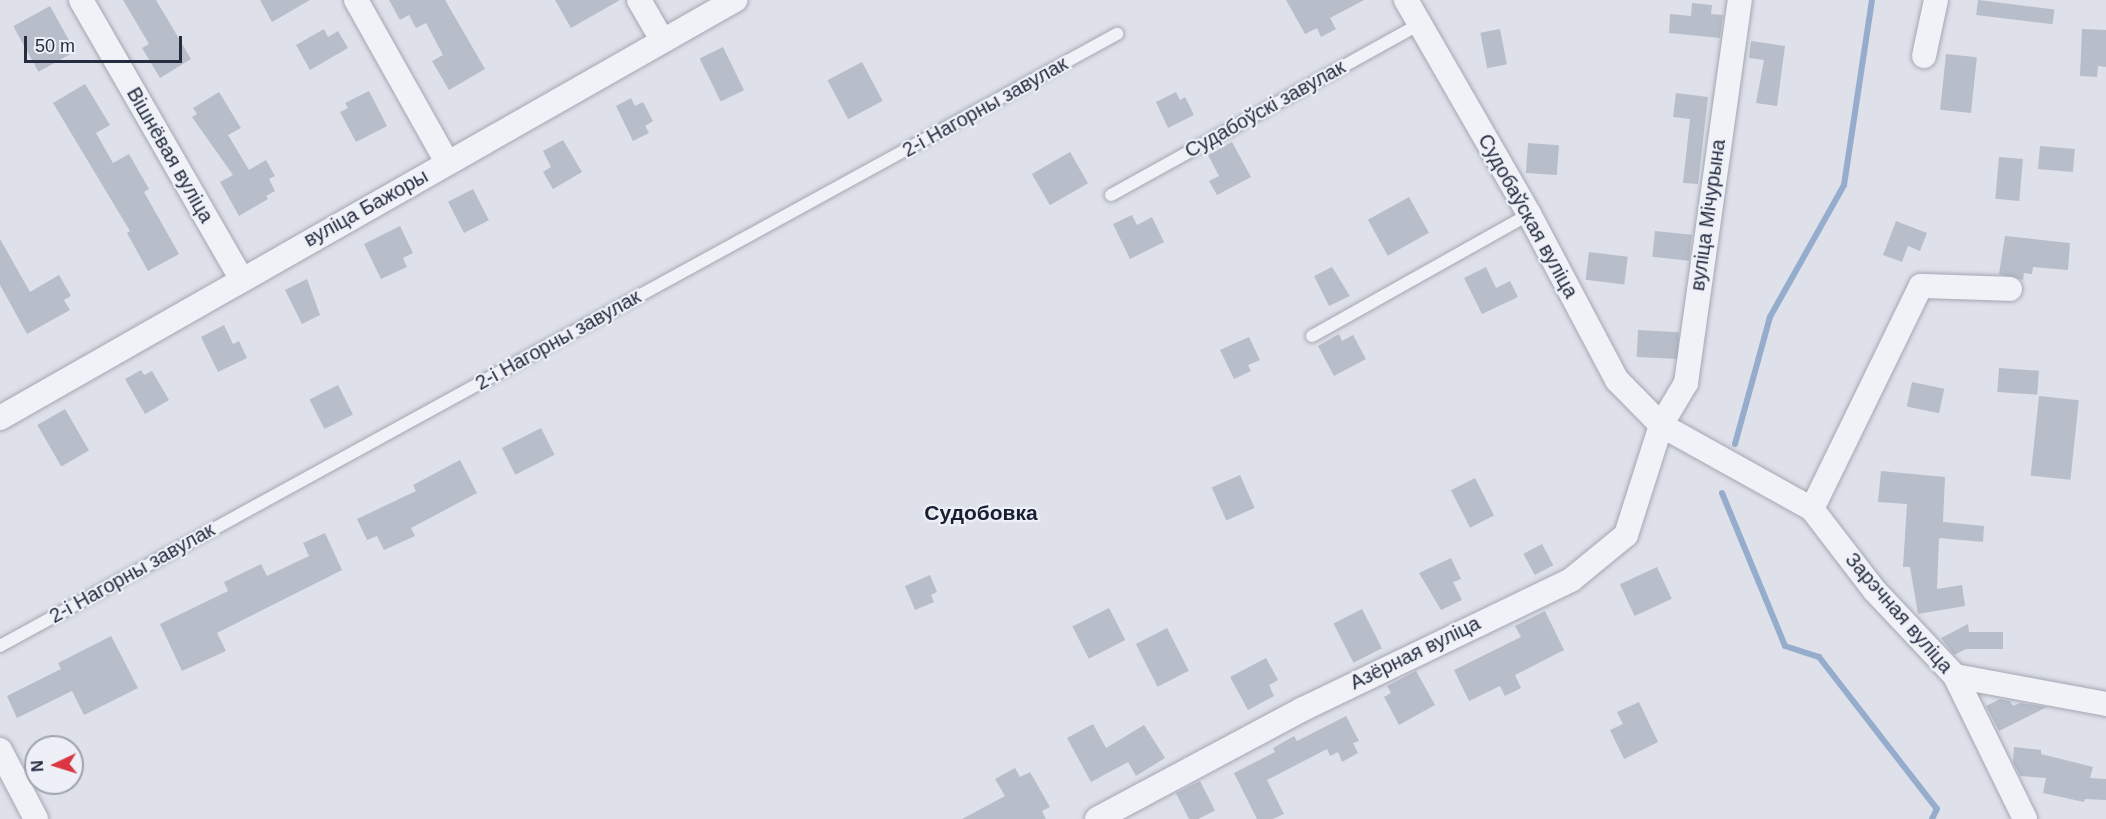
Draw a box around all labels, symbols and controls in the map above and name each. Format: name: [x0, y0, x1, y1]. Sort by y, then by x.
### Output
scale bar: [27, 24, 184, 62]
text: 50 m: [35, 36, 75, 56]
street label: 2-і Нагорны завулак: [898, 52, 1072, 162]
street label: Судабоўскі завулак: [1181, 55, 1349, 163]
street label: Вішнёвая вуліца: [122, 83, 218, 227]
street label: Судобаўская вуліца: [1473, 130, 1583, 302]
street label: вуліца Мічурына: [1685, 138, 1731, 292]
street label: вуліца Бажоры: [300, 164, 432, 252]
street label: 2-і Нагорны завулак: [471, 285, 645, 395]
district label: Судобовка: [924, 500, 1038, 526]
street label: 2-і Нагорны завулак: [45, 518, 219, 628]
street label: Зарэчная вуліца: [1840, 548, 1958, 678]
street label: Азёрная вуліца: [1346, 611, 1484, 695]
north arrow: [24, 735, 84, 795]
text: N: [29, 760, 46, 773]

